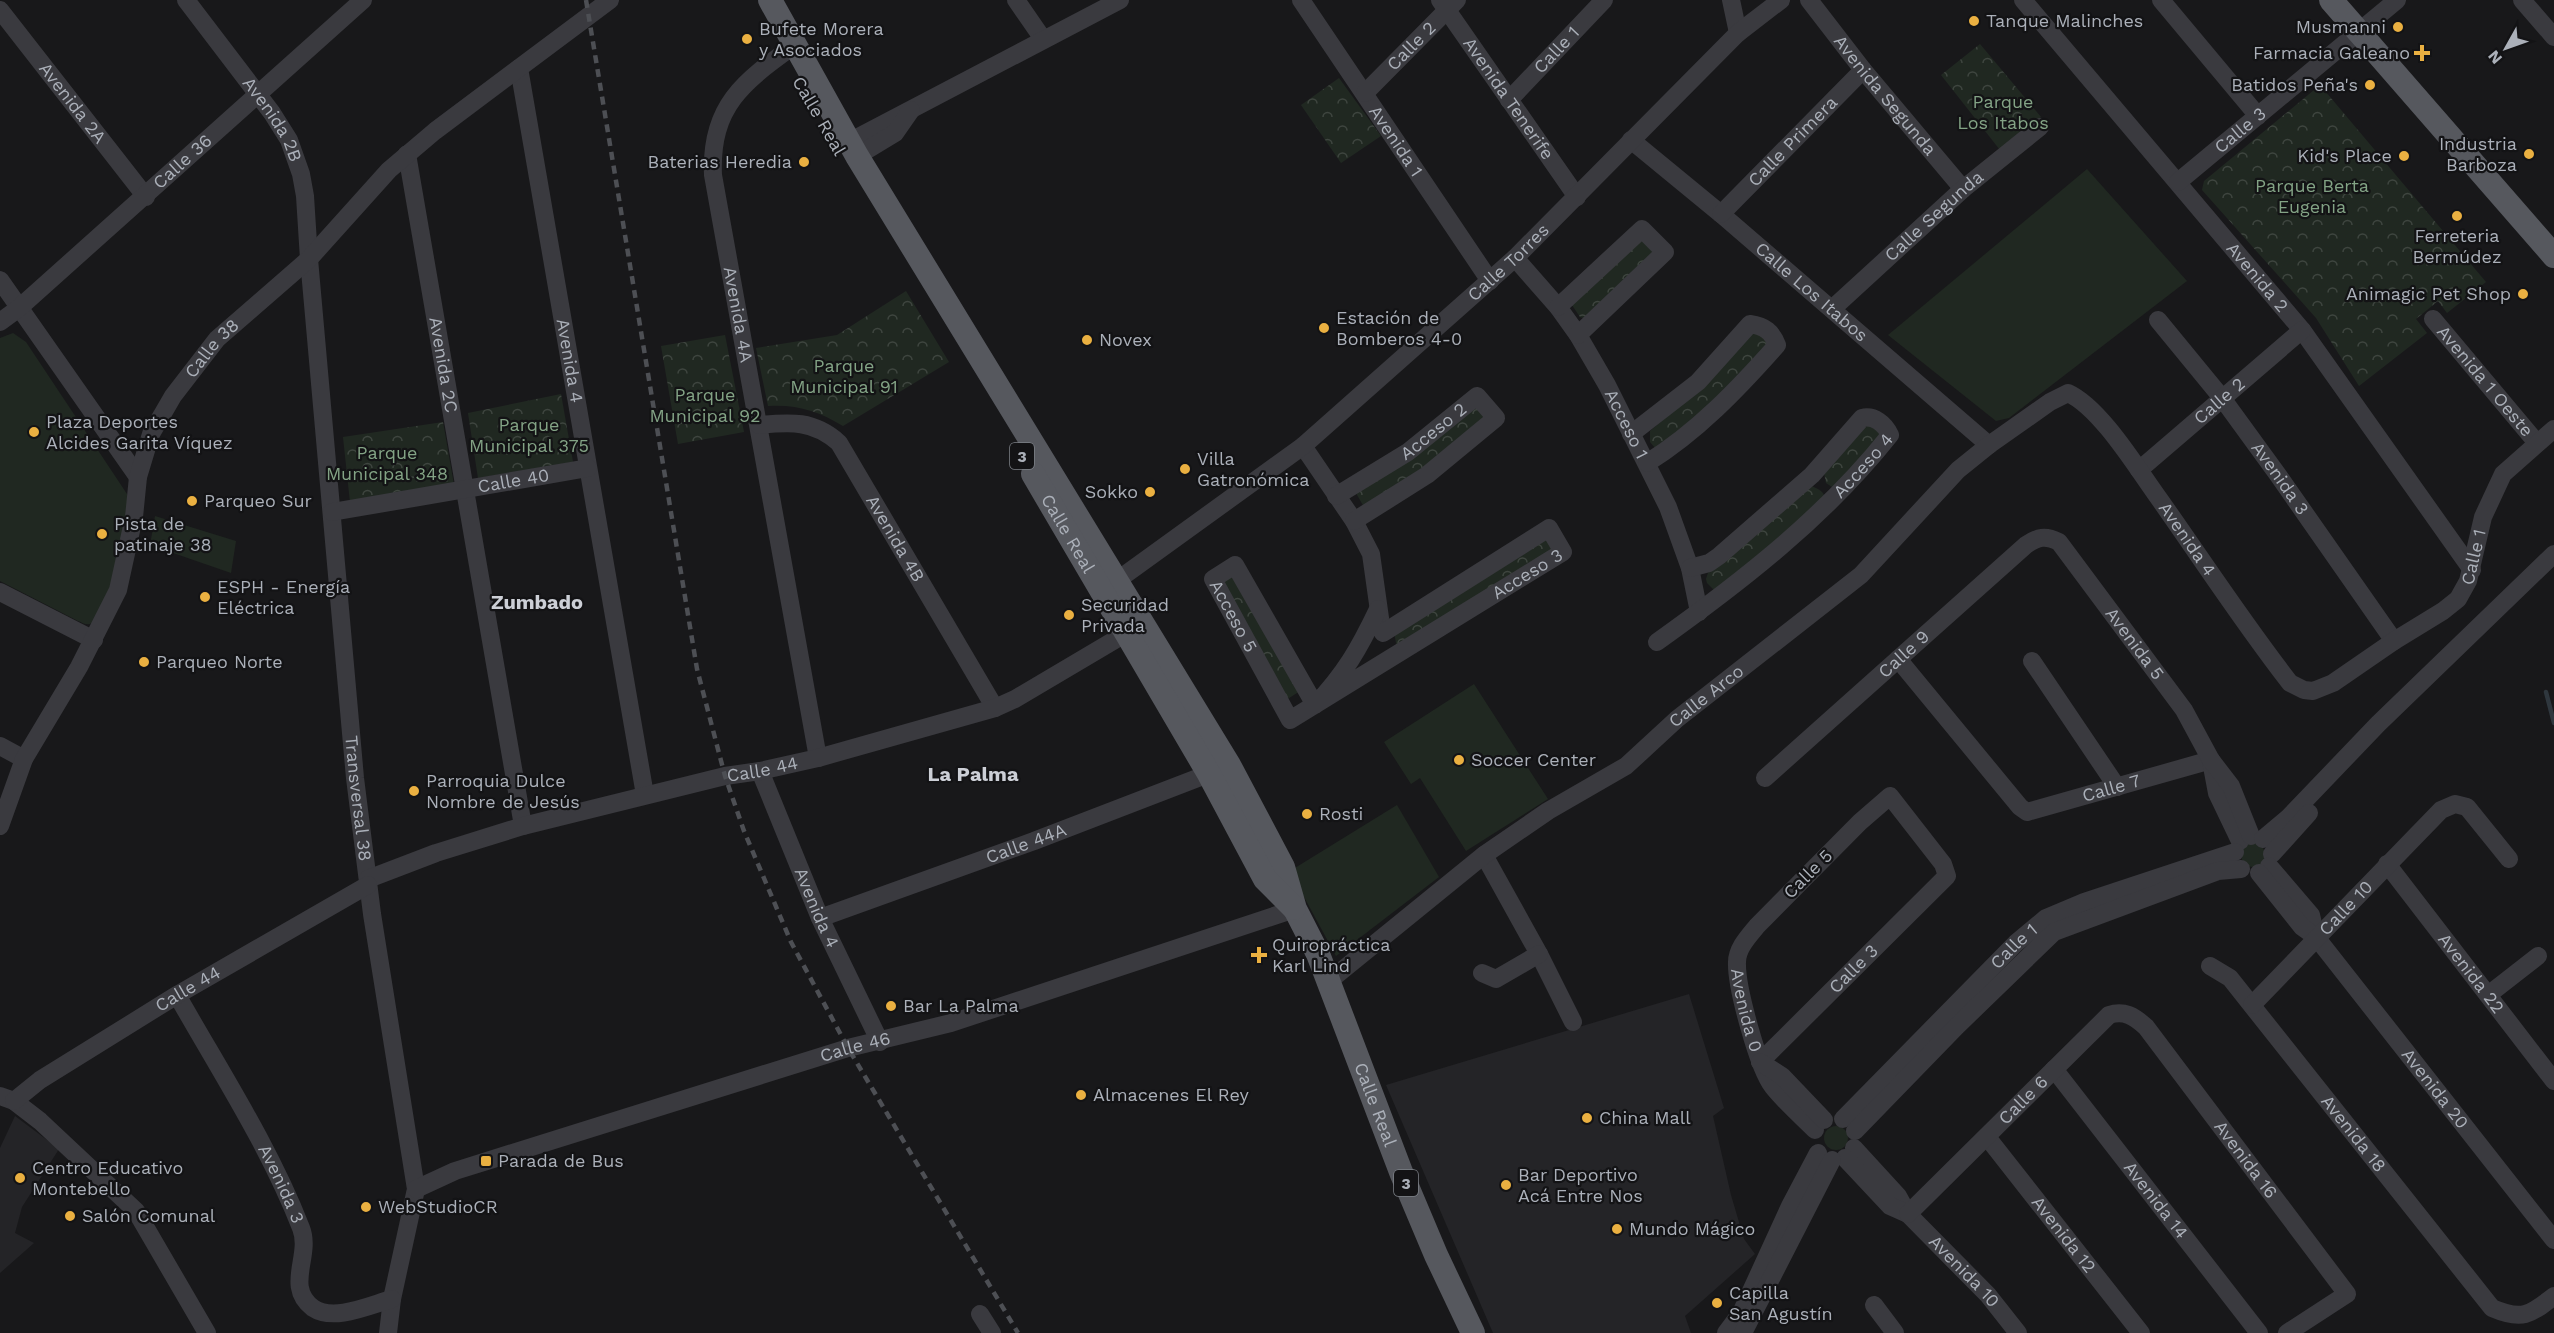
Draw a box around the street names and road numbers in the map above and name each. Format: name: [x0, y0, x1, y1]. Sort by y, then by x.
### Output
street label: Calle 2: [1382, 17, 1440, 75]
street label: Calle 1: [1529, 22, 1583, 77]
street label: Avenida Segunda: [1830, 31, 1941, 159]
street label: Avenida Tenerife: [1459, 33, 1559, 163]
street label: Avenida 2A: [35, 58, 111, 147]
street label: Calle Real: [788, 72, 851, 159]
street label: Avenida 2B: [238, 73, 307, 164]
street label: Calle Primera: [1743, 92, 1841, 190]
street label: Avenida 1: [1365, 101, 1428, 180]
street label: Calle 3: [2210, 102, 2270, 157]
street label: Calle 36: [148, 130, 216, 193]
street label: Calle Segunda: [1880, 166, 1987, 266]
street label: Calle Torres: [1463, 219, 1553, 305]
street label: Calle Los Itabos: [1751, 237, 1872, 346]
street label: Avenida 2: [2222, 238, 2293, 316]
street label: Avenida 4A: [720, 265, 758, 364]
street label: Calle 38: [180, 314, 243, 382]
street label: Avenida 2C: [425, 315, 462, 414]
street label: Avenida 4: [553, 317, 588, 404]
street label: Avenida 1 Oeste: [2433, 321, 2538, 440]
street label: Calle 2: [2189, 373, 2249, 428]
street label: Acceso 1: [1601, 385, 1653, 462]
street label: Acceso 2: [1396, 398, 1470, 464]
street label: Acceso 4: [1829, 429, 1897, 502]
street label: Avenida 3: [2247, 437, 2314, 519]
road number: 3: [1010, 443, 1034, 469]
street label: Calle 40: [476, 464, 551, 497]
street label: Calle Real: [1037, 490, 1100, 577]
street label: Avenida 4B: [862, 491, 929, 585]
street label: Avenida 4: [2155, 498, 2220, 580]
street label: Calle 1: [2456, 527, 2490, 587]
street label: Acceso 3: [1488, 544, 1566, 603]
street label: Acceso 5: [1206, 576, 1262, 656]
street label: Avenida 5: [2101, 603, 2169, 684]
street label: Calle 9: [1874, 626, 1933, 682]
street label: Calle Arco: [1664, 660, 1748, 731]
street label: Transversal 38: [341, 734, 376, 862]
street label: Calle 44: [725, 752, 800, 786]
street label: Calle 7: [2080, 769, 2143, 806]
street label: Calle 44A: [983, 819, 1069, 867]
street label: Calle 5: [1779, 845, 1836, 902]
street label: Avenida 4: [791, 864, 844, 951]
street label: Calle 10: [2314, 876, 2377, 939]
street label: Calle 1: [1986, 919, 2041, 973]
street label: Avenida 22: [2434, 929, 2509, 1017]
street label: Calle 3: [1824, 940, 1882, 997]
street label: Calle 44: [151, 961, 224, 1016]
street label: Avenida 0: [1727, 967, 1767, 1055]
street label: Calle 46: [817, 1027, 892, 1066]
street label: Avenida 20: [2398, 1044, 2473, 1132]
street label: Calle Real: [1350, 1060, 1401, 1150]
street label: Calle 6: [1994, 1071, 2052, 1129]
street label: Avenida 18: [2317, 1091, 2391, 1176]
street label: Avenida 16: [2210, 1116, 2282, 1202]
street label: Avenida 3: [254, 1141, 309, 1226]
street label: Avenida 14: [2120, 1157, 2193, 1243]
road number: 3: [1394, 1170, 1418, 1196]
street label: Avenida 12: [2028, 1192, 2100, 1277]
street label: Avenida 10: [1925, 1231, 2004, 1311]

